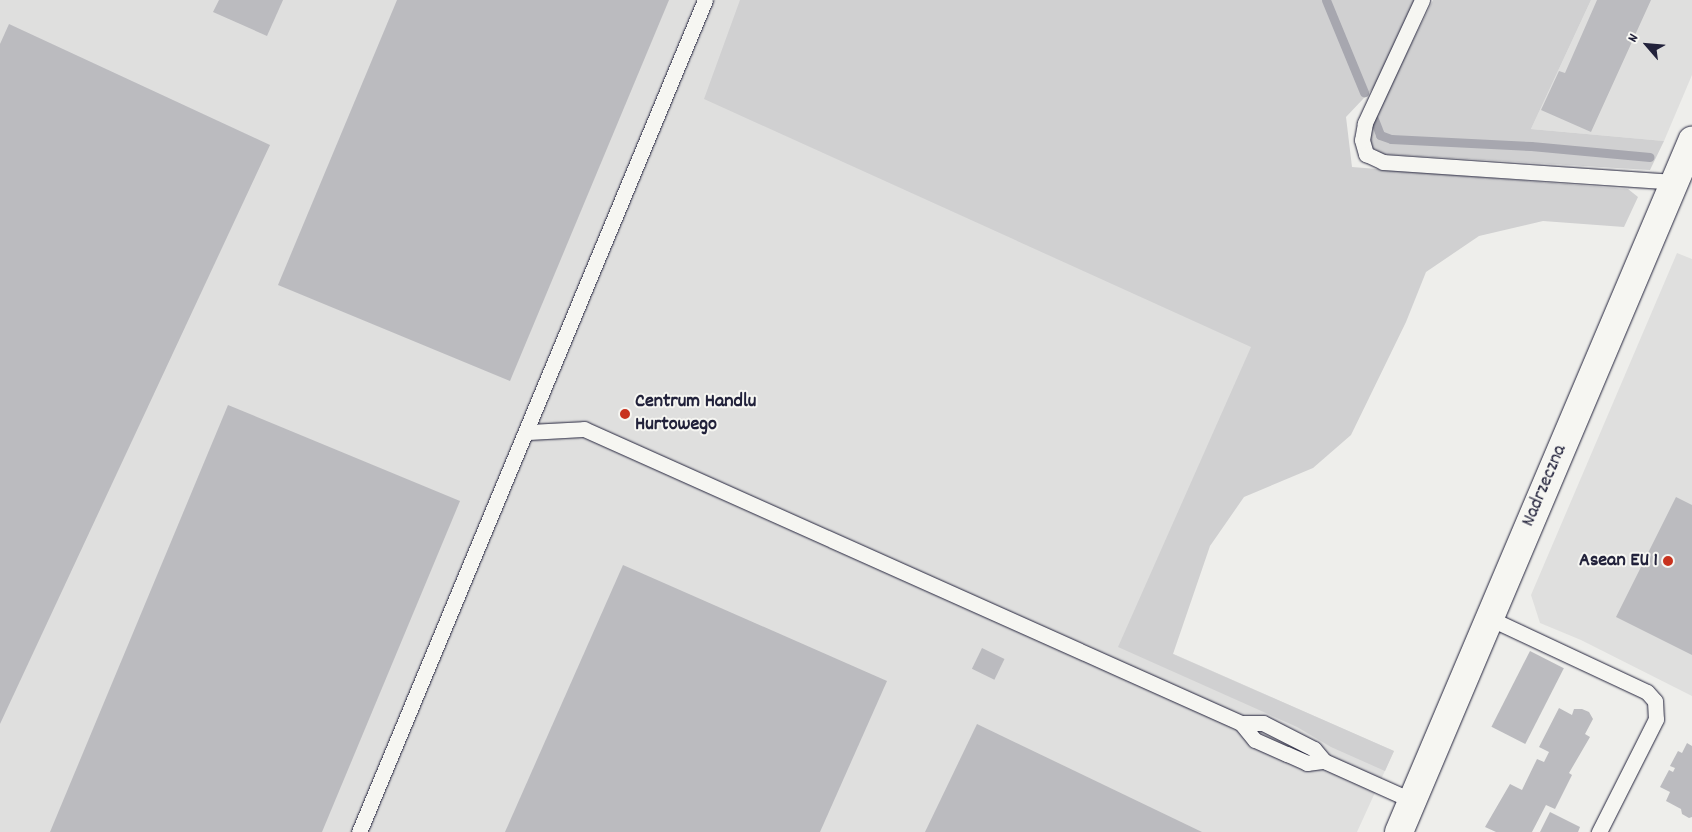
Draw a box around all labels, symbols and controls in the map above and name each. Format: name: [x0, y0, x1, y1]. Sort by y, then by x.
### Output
north arrow: [1622, 20, 1672, 70]
text: N: [1623, 31, 1644, 46]
place label: Centrum Handlu Hurtowego: [635, 390, 756, 437]
marker: Centrum Handlu Hurtowego: [619, 408, 631, 420]
street label: Nadrzeczna: [1517, 441, 1573, 531]
place label: Asean EU 1: [1579, 549, 1658, 573]
marker: Asean EU 1: [1662, 555, 1674, 567]

